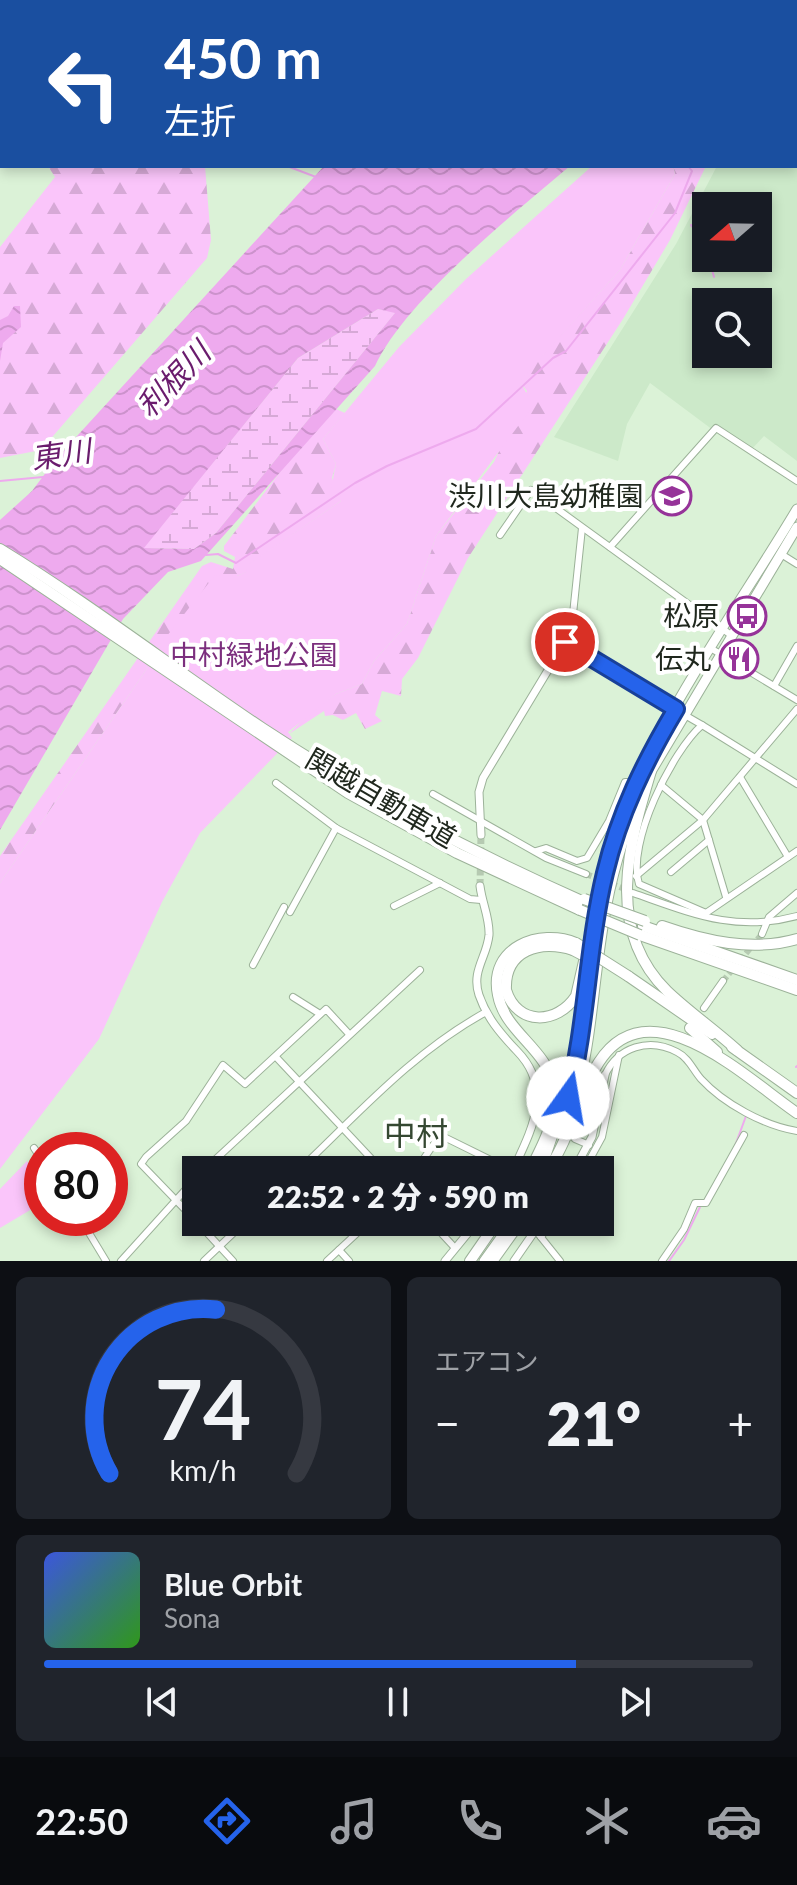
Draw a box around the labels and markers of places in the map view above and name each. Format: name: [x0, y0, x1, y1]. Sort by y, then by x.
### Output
school or university icon: 渋川大島幼稚園: [651, 475, 693, 517]
place label: 渋川大島幼稚園: [448, 478, 644, 512]
bus stop icon: 松原: [726, 595, 768, 637]
place label: 松原: [663, 598, 719, 632]
pin: [531, 608, 599, 676]
restaurant icon: 伝丸: [718, 638, 760, 680]
place label: 伝丸: [655, 641, 711, 675]

